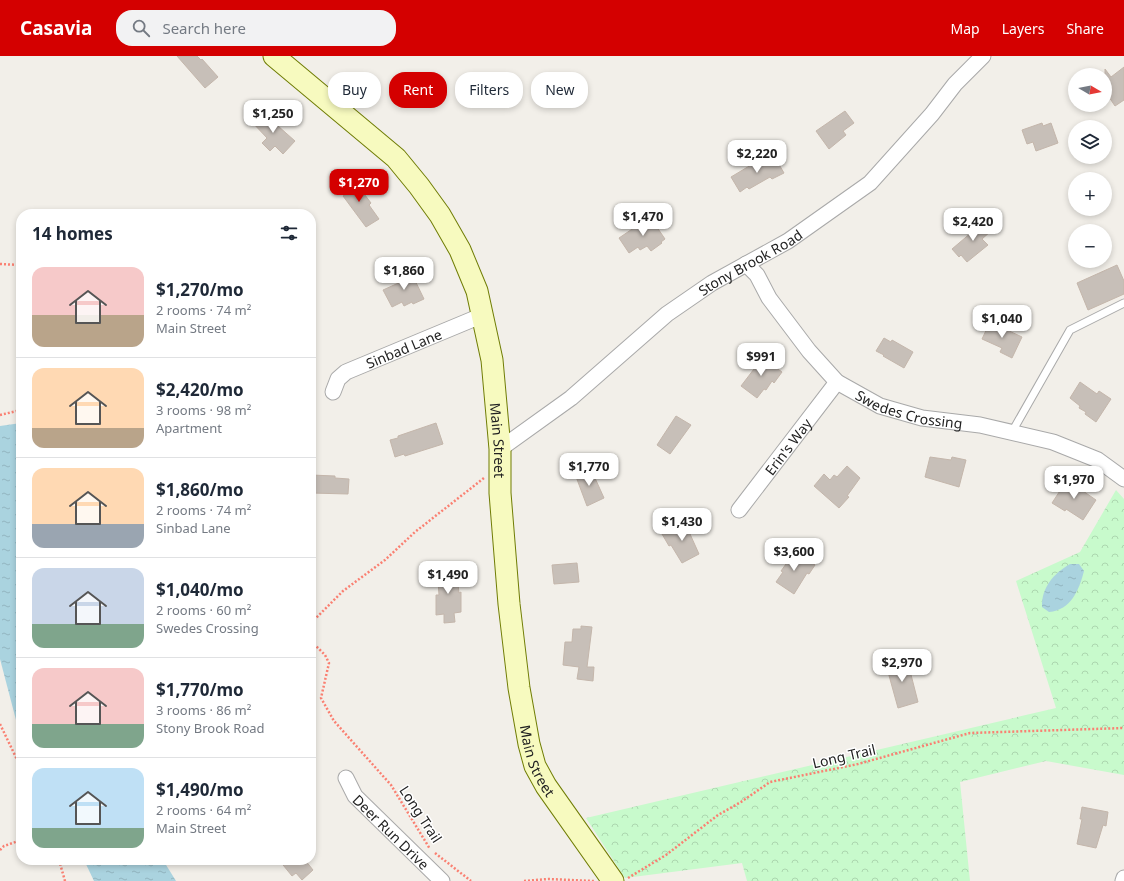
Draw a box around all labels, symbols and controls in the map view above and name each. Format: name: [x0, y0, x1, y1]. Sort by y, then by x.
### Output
search box: [116, 10, 396, 46]
text: Casavia: [20, 15, 92, 41]
icon: search: [130, 17, 152, 39]
text: Search here: [162, 18, 246, 38]
text: Map: [951, 19, 980, 38]
text: Layers: [1002, 19, 1044, 38]
text: Share: [1066, 19, 1104, 38]
north arrow: [1068, 68, 1112, 112]
map controls: [1068, 68, 1112, 268]
chip: Buy: [328, 72, 381, 108]
chip: Rent: [389, 72, 447, 108]
chip: Filters: [455, 72, 523, 108]
chip: New: [531, 72, 588, 108]
pin: $1,250: [240, 100, 306, 134]
text: $1,250: [253, 104, 293, 122]
button: layers: [1068, 120, 1112, 164]
pin: $2,220: [724, 140, 790, 174]
text: $2,220: [737, 144, 777, 162]
pin: $1,270: [326, 169, 392, 203]
button: +: [1068, 172, 1112, 216]
text: $1,270: [339, 173, 379, 191]
pin: $1,470: [610, 203, 676, 237]
text: $1,470: [623, 207, 663, 225]
pin: $2,420: [940, 208, 1006, 242]
text: $2,420: [953, 212, 993, 230]
text: 14 homes: [32, 222, 113, 245]
icon: filters: [278, 222, 300, 244]
button: −: [1068, 224, 1112, 268]
street label: Stony Brook Road: [694, 225, 806, 299]
pin: $1,860: [371, 257, 437, 291]
text: $1,860: [384, 261, 424, 279]
text: $1,270/mo: [156, 278, 244, 301]
icon: home: [64, 283, 112, 331]
text: 2 rooms · 74 m²: [156, 301, 251, 319]
pin: $1,040: [969, 305, 1035, 339]
text: $1,040: [982, 309, 1022, 327]
text: Main Street: [156, 319, 226, 337]
street label: Sinbad Lane: [363, 324, 445, 372]
pin: $991: [737, 343, 785, 377]
text: $991: [746, 347, 776, 365]
text: $2,420/mo: [156, 378, 244, 401]
icon: home: [64, 384, 112, 432]
street label: Swedes Crossing: [852, 385, 964, 432]
text: 3 rooms · 98 m²: [156, 401, 251, 419]
street label: Main Street: [486, 402, 510, 478]
street label: Erin's Way: [760, 414, 816, 479]
text: Apartment: [156, 419, 222, 437]
pin: $1,770: [556, 453, 622, 487]
text: $1,770: [569, 457, 609, 475]
pin: $1,970: [1041, 466, 1107, 500]
text: $1,970: [1054, 470, 1094, 488]
text: $1,860/mo: [156, 478, 244, 501]
icon: home: [64, 484, 112, 532]
text: 2 rooms · 74 m²: [156, 501, 251, 519]
pin: $1,430: [649, 508, 715, 542]
text: $1,430: [662, 512, 702, 530]
text: Sinbad Lane: [156, 519, 231, 537]
pin: $3,600: [761, 538, 827, 572]
text: $3,600: [774, 542, 814, 560]
pin: $1,490: [415, 561, 481, 595]
text: $1,490: [428, 565, 468, 583]
text: $1,040/mo: [156, 578, 244, 601]
icon: home: [64, 584, 112, 632]
text: 2 rooms · 60 m²: [156, 601, 251, 619]
text: Swedes Crossing: [156, 619, 259, 637]
pin: $2,970: [869, 649, 935, 683]
text: $2,970: [882, 653, 922, 671]
text: $1,770/mo: [156, 678, 244, 701]
icon: home: [64, 684, 112, 732]
text: 3 rooms · 86 m²: [156, 701, 251, 719]
text: Stony Brook Road: [156, 719, 265, 737]
street label: Main Street: [516, 723, 560, 800]
street label: Long Trail: [811, 740, 877, 772]
text: $1,490/mo: [156, 778, 244, 801]
street label: Long Trail: [396, 782, 446, 846]
icon: home: [64, 784, 112, 832]
street label: Deer Run Drive: [349, 790, 434, 873]
text: 2 rooms · 64 m²: [156, 801, 251, 819]
text: Main Street: [156, 819, 226, 837]

